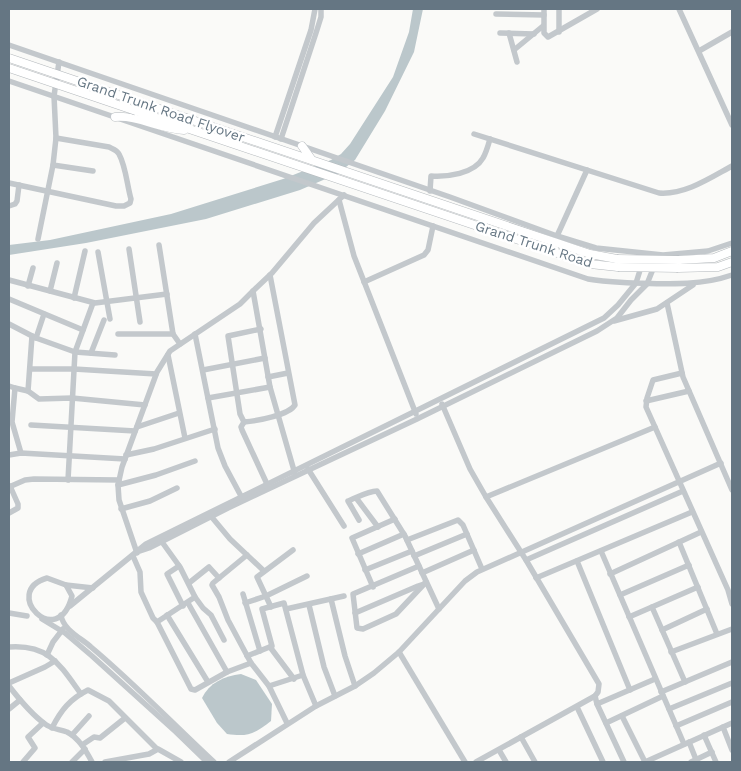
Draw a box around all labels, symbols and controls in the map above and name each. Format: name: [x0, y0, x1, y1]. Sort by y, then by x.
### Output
street label: Grand Trunk Road Flyover: [75, 73, 247, 145]
street label: Grand Trunk Road: [473, 217, 595, 271]

